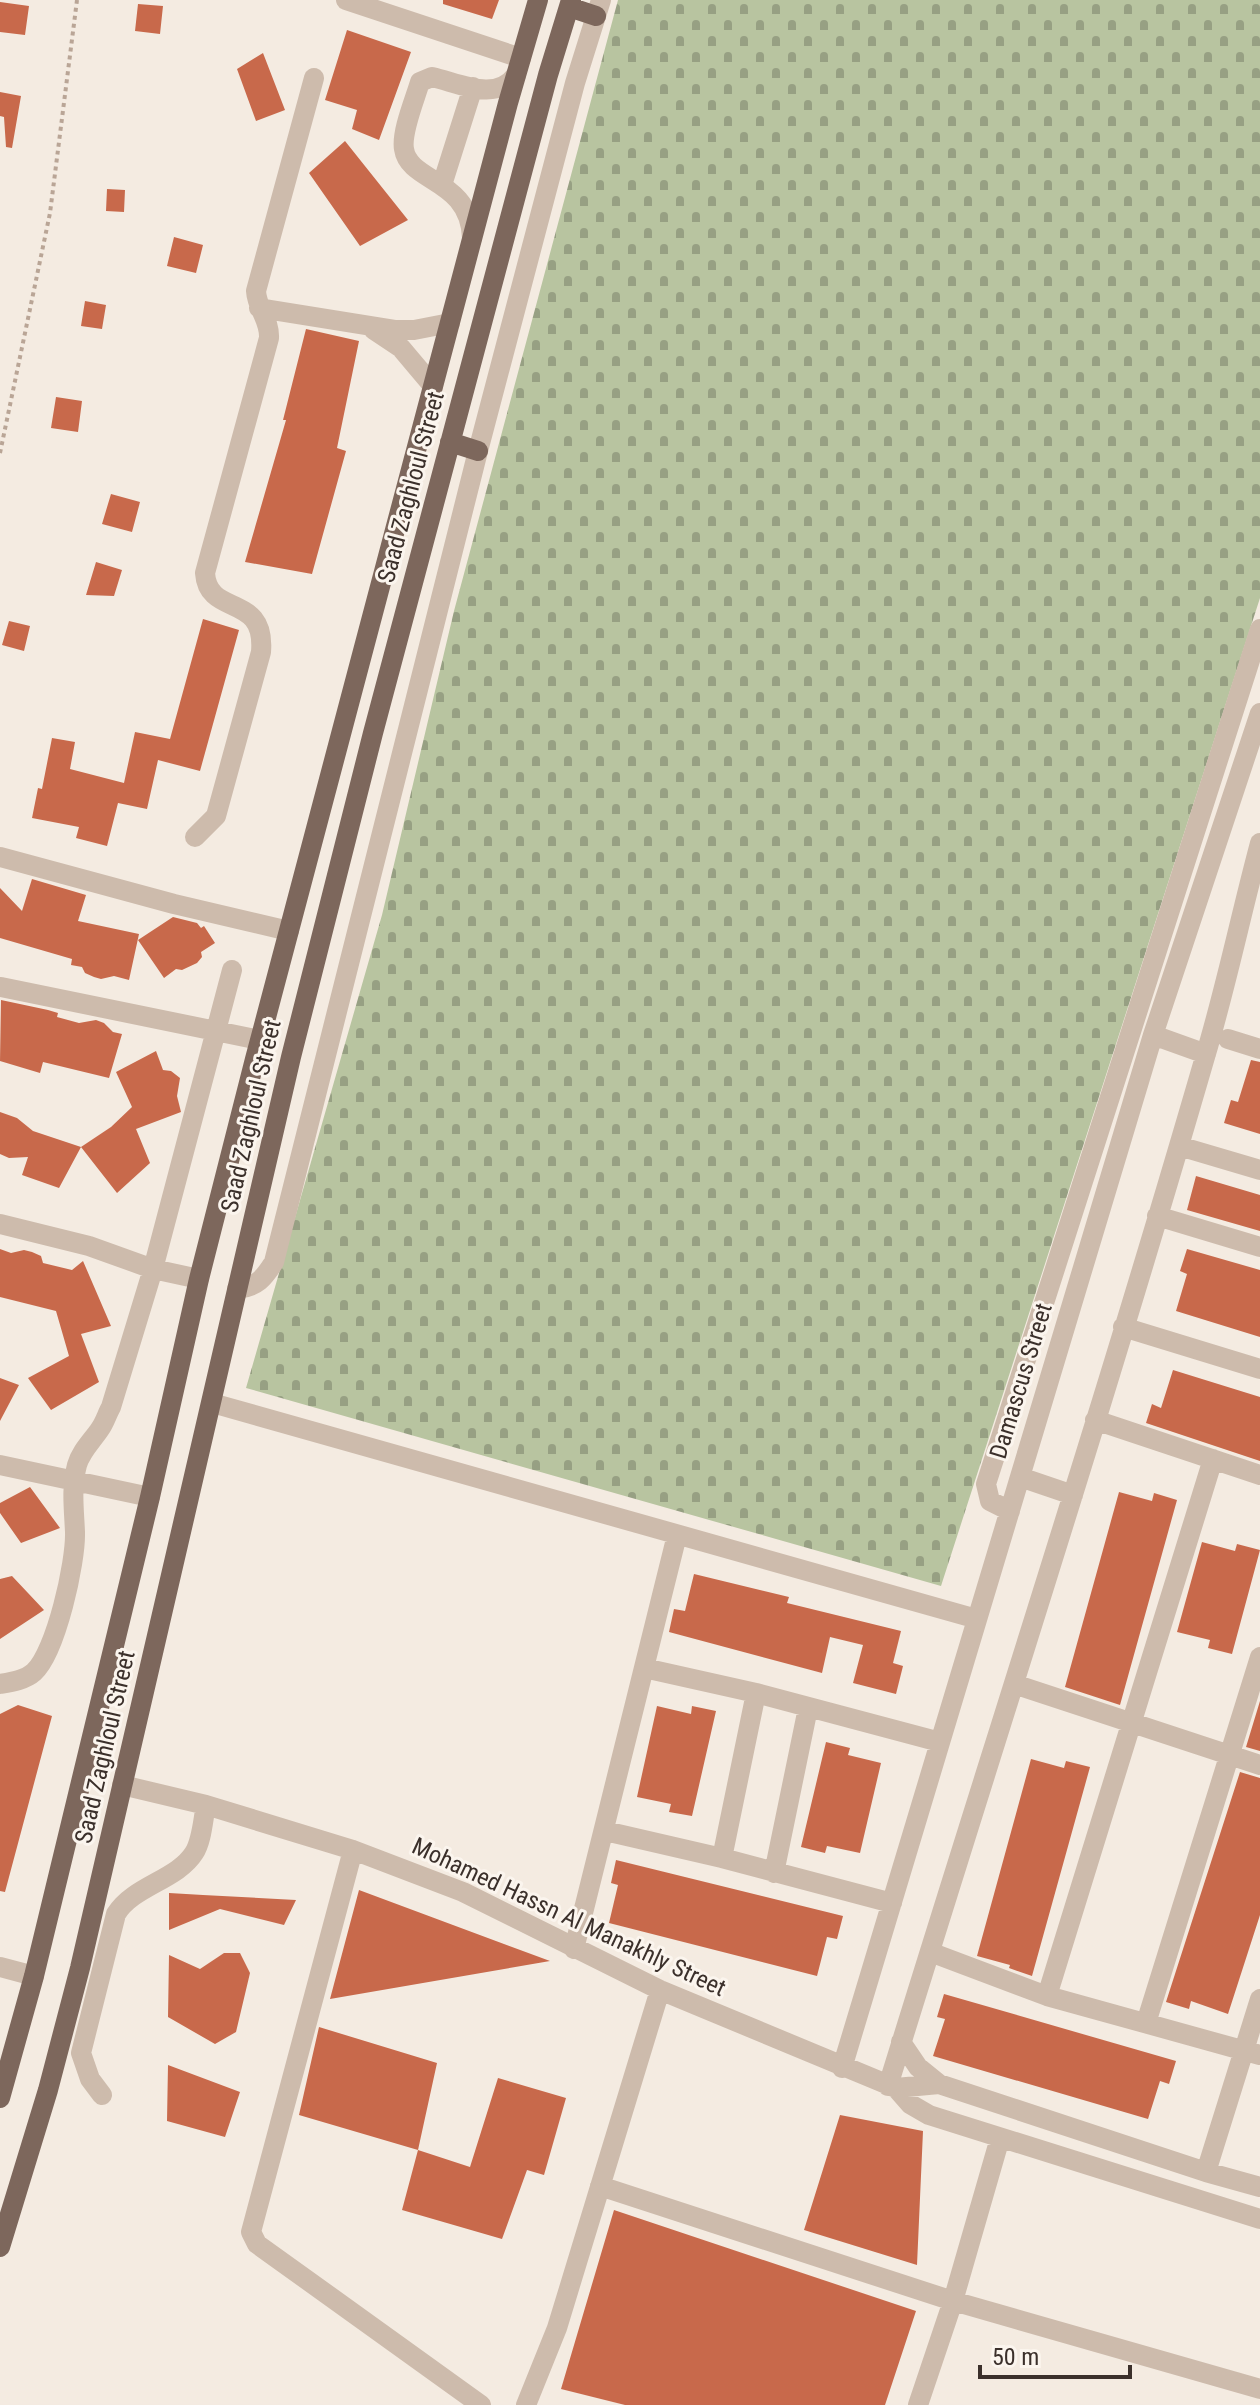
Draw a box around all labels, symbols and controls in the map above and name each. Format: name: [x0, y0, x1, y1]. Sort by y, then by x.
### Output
street label: Saad Zaghloul Street: [372, 388, 450, 586]
street label: Saad Zaghloul Street: [215, 1017, 287, 1215]
street label: Damascus Street: [984, 1300, 1058, 1462]
street label: Saad Zaghloul Street: [69, 1648, 141, 1846]
street label: Mohamed Hassn Al Manakhly Street: [408, 1832, 730, 2002]
scale bar: [980, 2329, 1130, 2379]
text: 50 m: [992, 2343, 1039, 2371]

